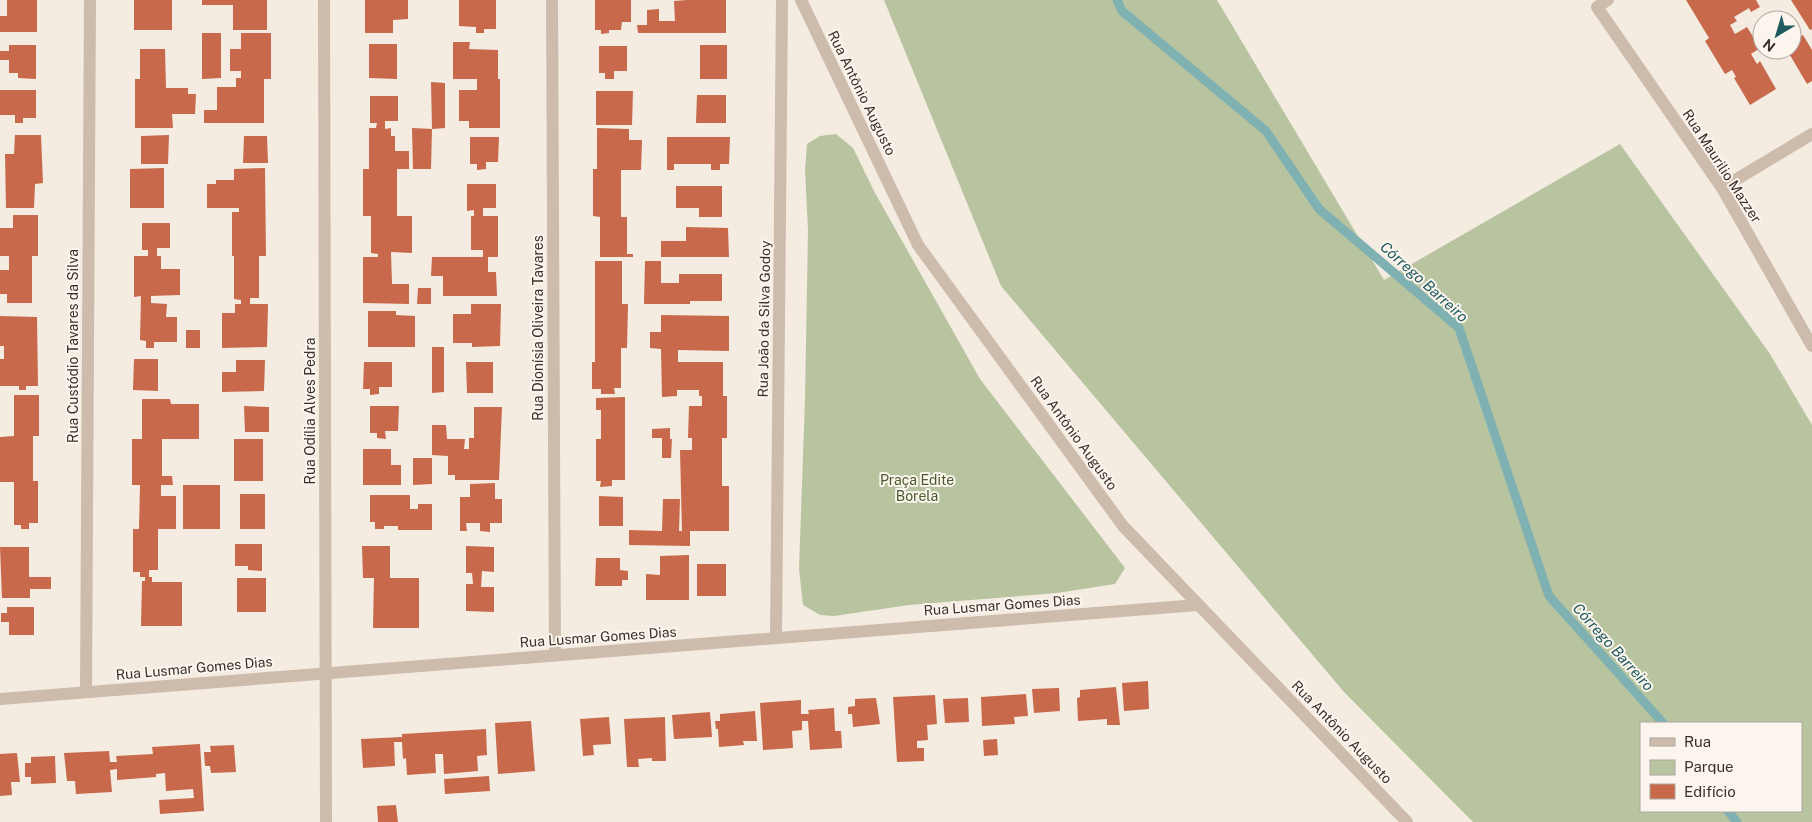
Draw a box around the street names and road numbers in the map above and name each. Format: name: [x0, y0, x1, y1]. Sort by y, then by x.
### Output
street label: Rua Antônio Augusto: [825, 28, 899, 158]
street label: Rua Maurilio Mazzer: [1679, 106, 1765, 226]
street label: Rua Dionísia Oliveira Tavares: [530, 235, 546, 421]
street label: Rua João da Silva Godoy: [755, 240, 773, 398]
street label: Rua Custódio Tavares da Silva: [65, 249, 81, 443]
street label: Rua Odília Alves Pedra: [302, 338, 318, 484]
street label: Rua Antônio Augusto: [1027, 373, 1121, 493]
street label: Rua Lusmar Gomes Dias: [923, 592, 1081, 618]
street label: Rua Lusmar Gomes Dias: [519, 624, 677, 650]
street label: Rua Lusmar Gomes Dias: [115, 653, 273, 683]
street label: Rua Antônio Augusto: [1289, 677, 1395, 787]

